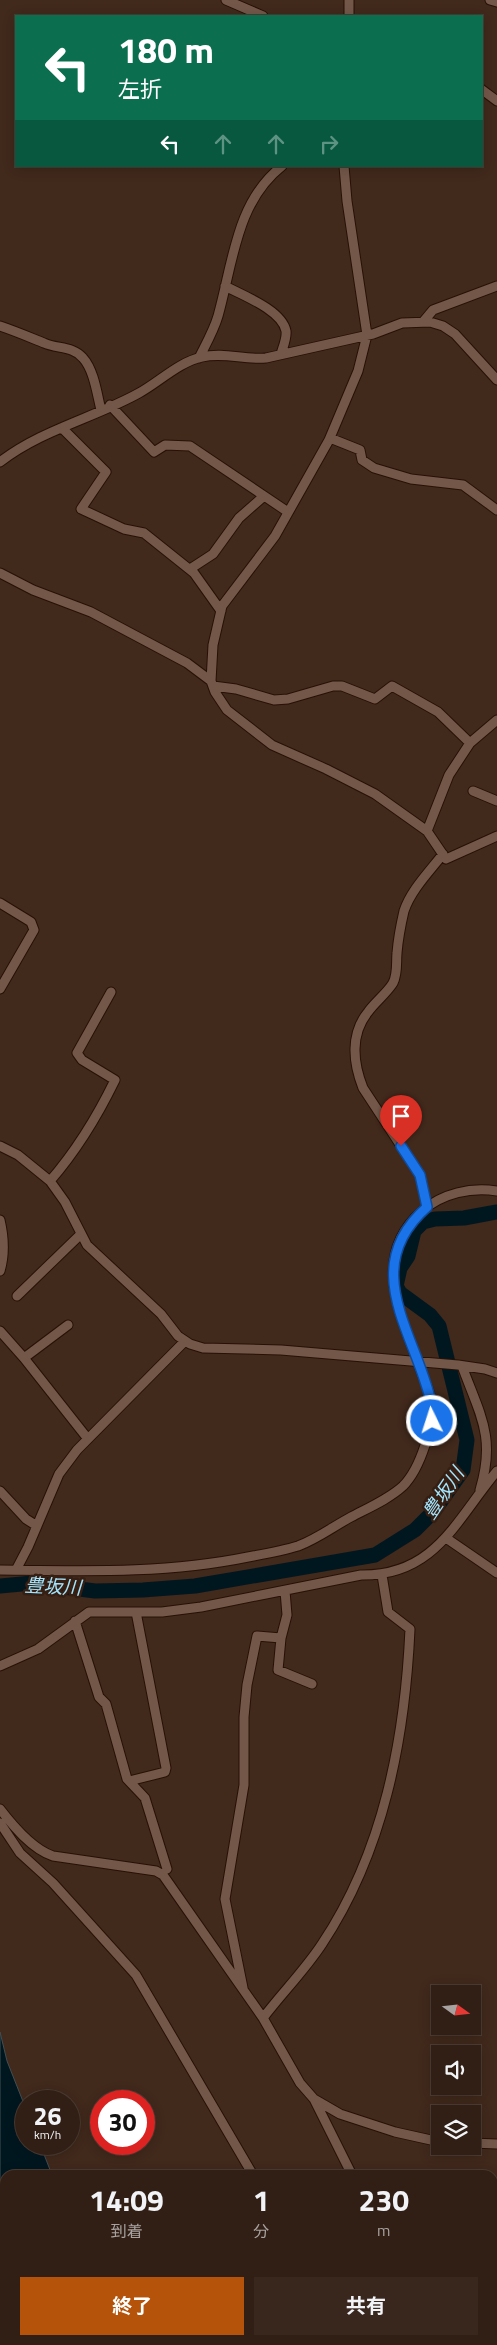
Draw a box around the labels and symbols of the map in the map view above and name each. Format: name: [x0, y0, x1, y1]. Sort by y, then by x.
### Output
pin: [380, 1095, 422, 1146]
position arrow: [405, 1394, 457, 1446]
water label: 豊坂川: [415, 1459, 472, 1524]
water label: 豊坂川: [24, 1570, 84, 1602]
north arrow: [431, 1985, 481, 2035]
speed limit sign: 30: [90, 2090, 155, 2155]

